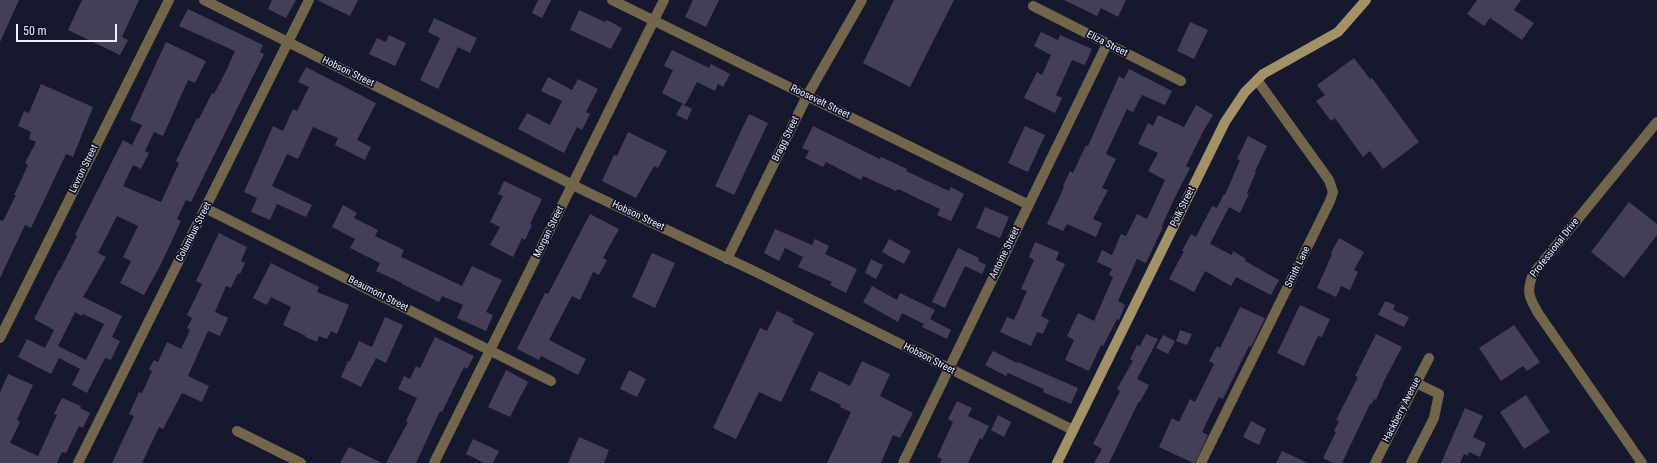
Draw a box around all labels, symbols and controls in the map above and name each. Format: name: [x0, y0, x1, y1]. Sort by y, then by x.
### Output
scale bar: [18, 16, 119, 42]
text: 50 m: [23, 24, 47, 38]
street label: Eliza Street: [1084, 29, 1130, 59]
street label: Hobson Street: [320, 54, 376, 90]
street label: Roosevelt Street: [788, 82, 852, 122]
street label: Bragg Street: [770, 114, 802, 164]
street label: Levron Street: [67, 143, 101, 195]
street label: Polk Street: [1168, 185, 1198, 229]
street label: Hobson Street: [610, 199, 666, 233]
street label: Columbus Street: [174, 200, 214, 264]
street label: Morgan Street: [531, 204, 567, 260]
street label: Professional Drive: [1528, 216, 1582, 280]
street label: Antoine Street: [987, 225, 1023, 281]
street label: Smith Lane: [1283, 245, 1313, 289]
street label: Beaumont Street: [346, 274, 410, 314]
street label: Hobson Street: [901, 341, 957, 377]
street label: Hackberry Avenue: [1380, 376, 1424, 444]

